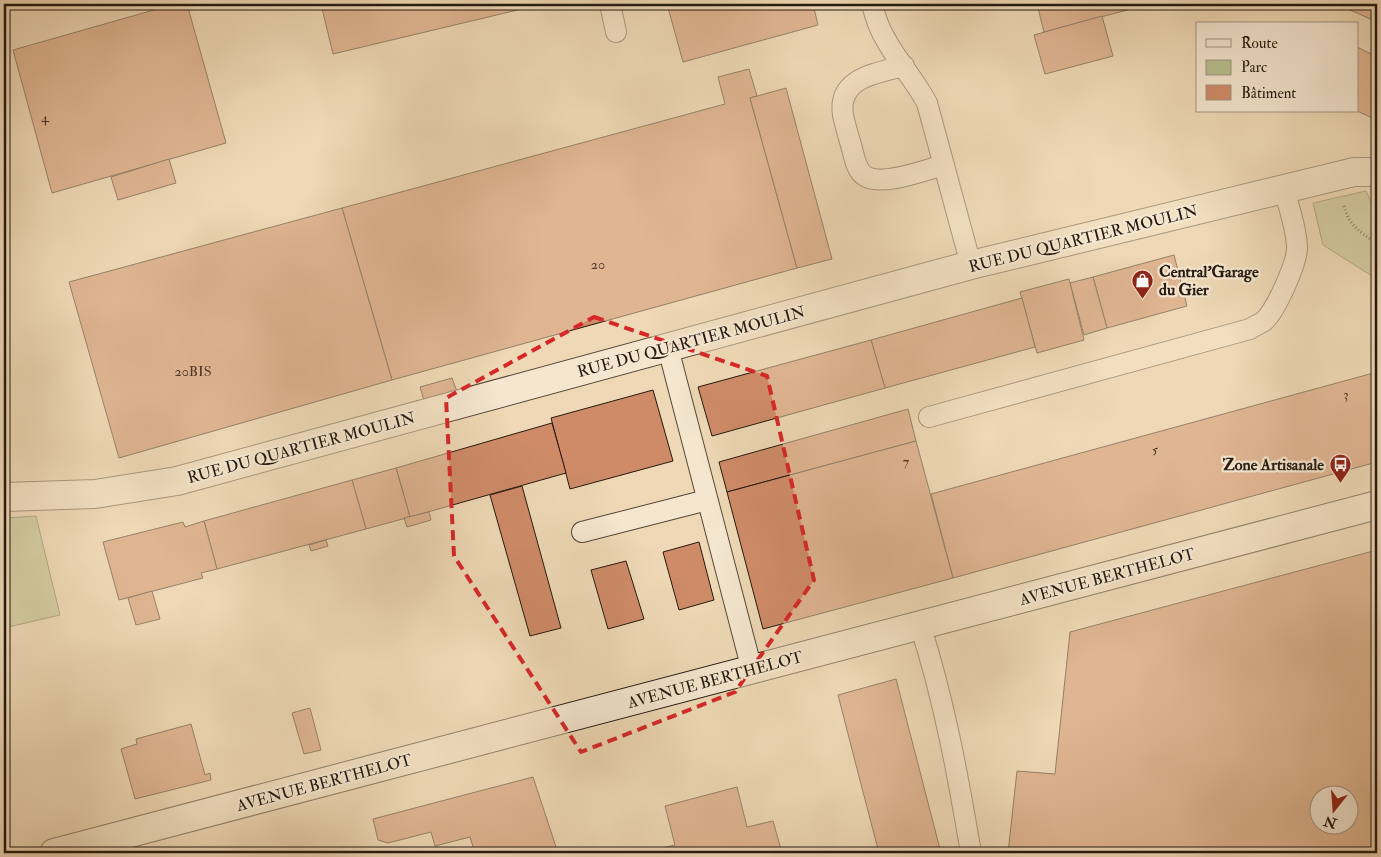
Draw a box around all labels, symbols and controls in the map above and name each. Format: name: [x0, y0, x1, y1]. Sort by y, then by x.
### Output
legend: [1196, 22, 1358, 112]
text: Route: [1241, 34, 1278, 53]
text: Parc: [1241, 58, 1267, 77]
text: Bâtiment: [1241, 84, 1296, 103]
house number: 4: [41, 109, 50, 126]
street label: RUE DU QUARTIER MOULIN: [967, 201, 1200, 277]
house number: 20: [591, 256, 605, 273]
place label: Central'Garage du Gier: [1159, 262, 1259, 300]
shop icon: Central'Garage du Gier: [1131, 268, 1155, 299]
street label: RUE DU QUARTIER MOULIN: [575, 302, 808, 382]
house number: 20BIS: [175, 363, 211, 380]
house number: 3: [1343, 386, 1349, 403]
street label: RUE DU QUARTIER MOULIN: [185, 408, 418, 488]
house number: 5: [1152, 441, 1159, 458]
bus stop icon: Zone Artisanale: [1328, 452, 1352, 483]
house number: 7: [903, 453, 910, 470]
place label: Zone Artisanale: [1223, 455, 1324, 475]
street label: AVENUE BERTHELOT: [1016, 544, 1197, 610]
street label: AVENUE BERTHELOT: [624, 647, 805, 713]
street label: AVENUE BERTHELOT: [233, 750, 414, 816]
north arrow: [1308, 784, 1358, 834]
text: N: [1321, 812, 1340, 832]

